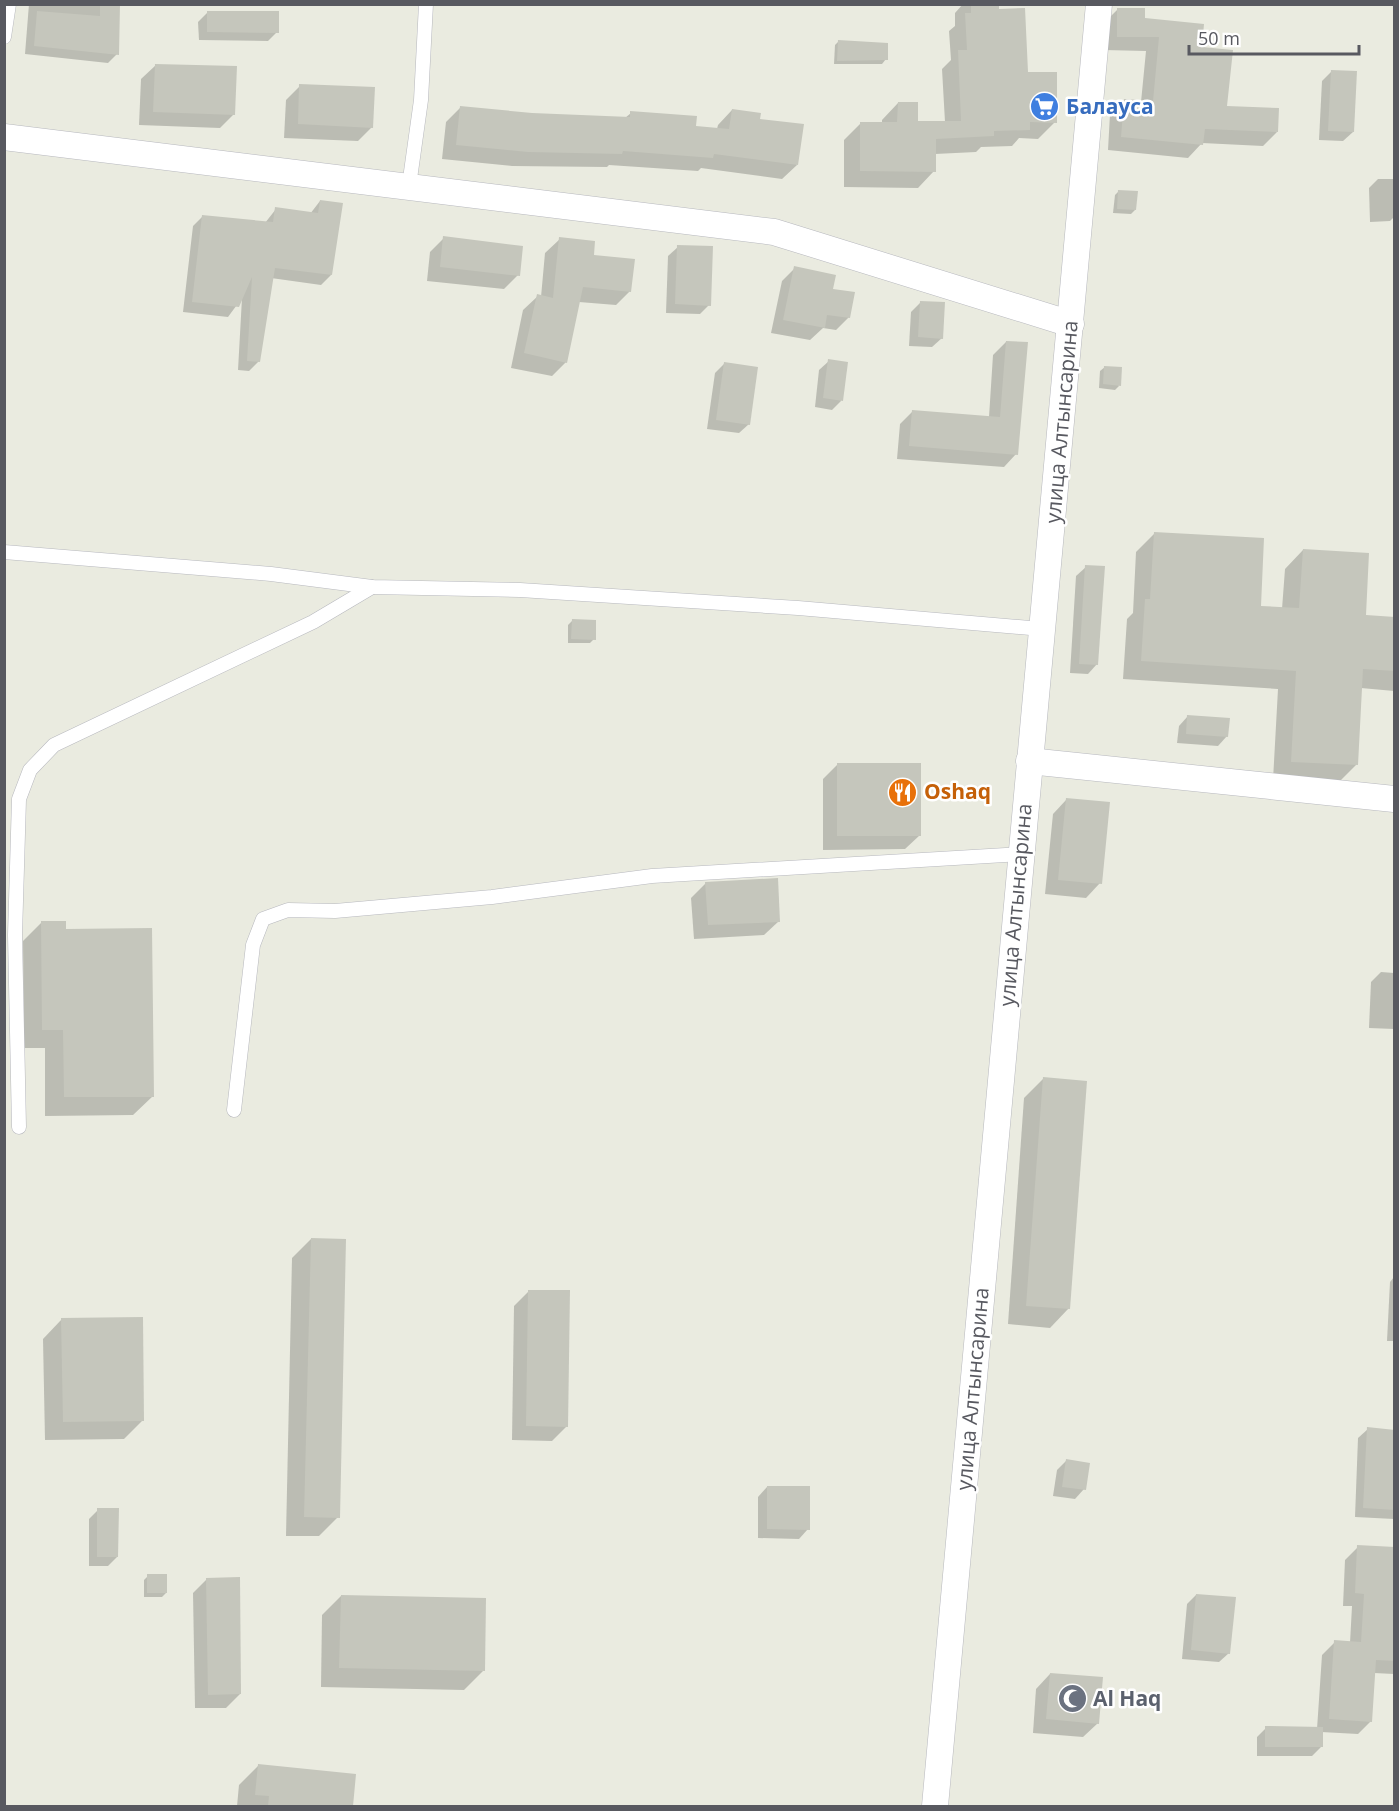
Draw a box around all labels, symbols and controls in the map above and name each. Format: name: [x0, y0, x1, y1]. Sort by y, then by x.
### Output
scale bar: [1189, 18, 1358, 56]
text: 50 m: [1198, 26, 1240, 50]
supermarket icon: Балауса: [1029, 91, 1061, 123]
place label: Балауса: [1066, 92, 1154, 120]
street label: улица Алтынсарина: [1038, 319, 1084, 525]
restaurant icon: Oshaq: [887, 776, 919, 808]
place label: Oshaq: [924, 777, 991, 805]
street label: улица Алтынсарина: [992, 802, 1038, 1008]
street label: улица Алтынсарина: [949, 1286, 995, 1492]
mosque icon: Al Haq: [1056, 1683, 1088, 1715]
place label: Al Haq: [1093, 1684, 1161, 1712]

